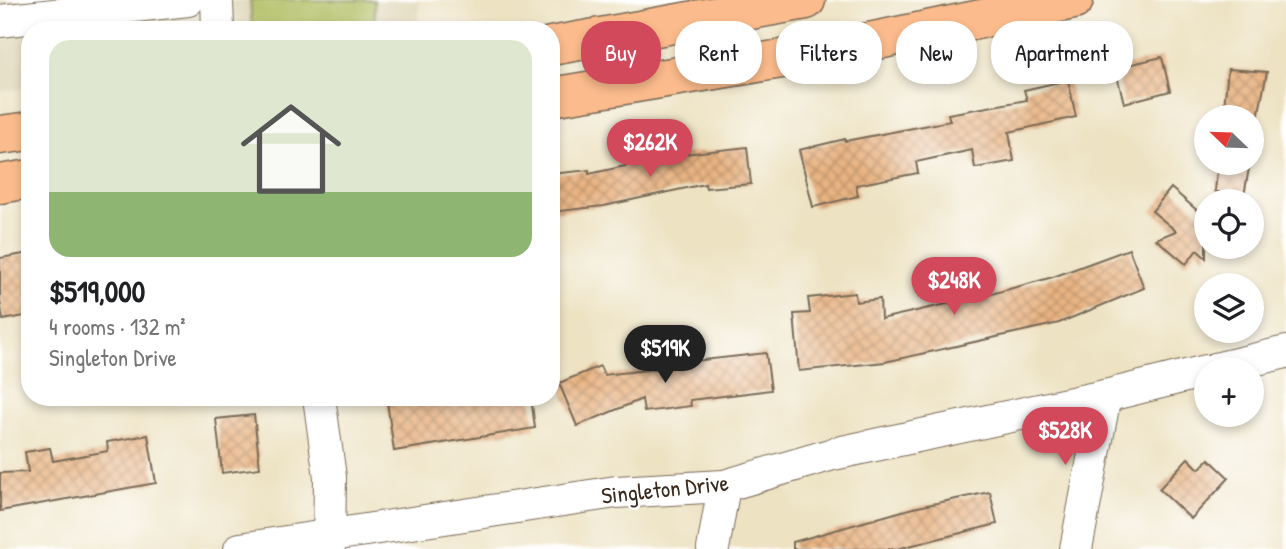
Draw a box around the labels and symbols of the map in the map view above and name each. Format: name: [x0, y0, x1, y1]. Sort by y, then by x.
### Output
north arrow: [1194, 105, 1264, 175]
pin: $262K: [601, 120, 699, 179]
pin: $248K: [905, 258, 1003, 317]
pin: $519K: [616, 326, 714, 385]
pin: $528K: [1016, 407, 1114, 467]
street label: Singleton Drive: [600, 466, 730, 511]

